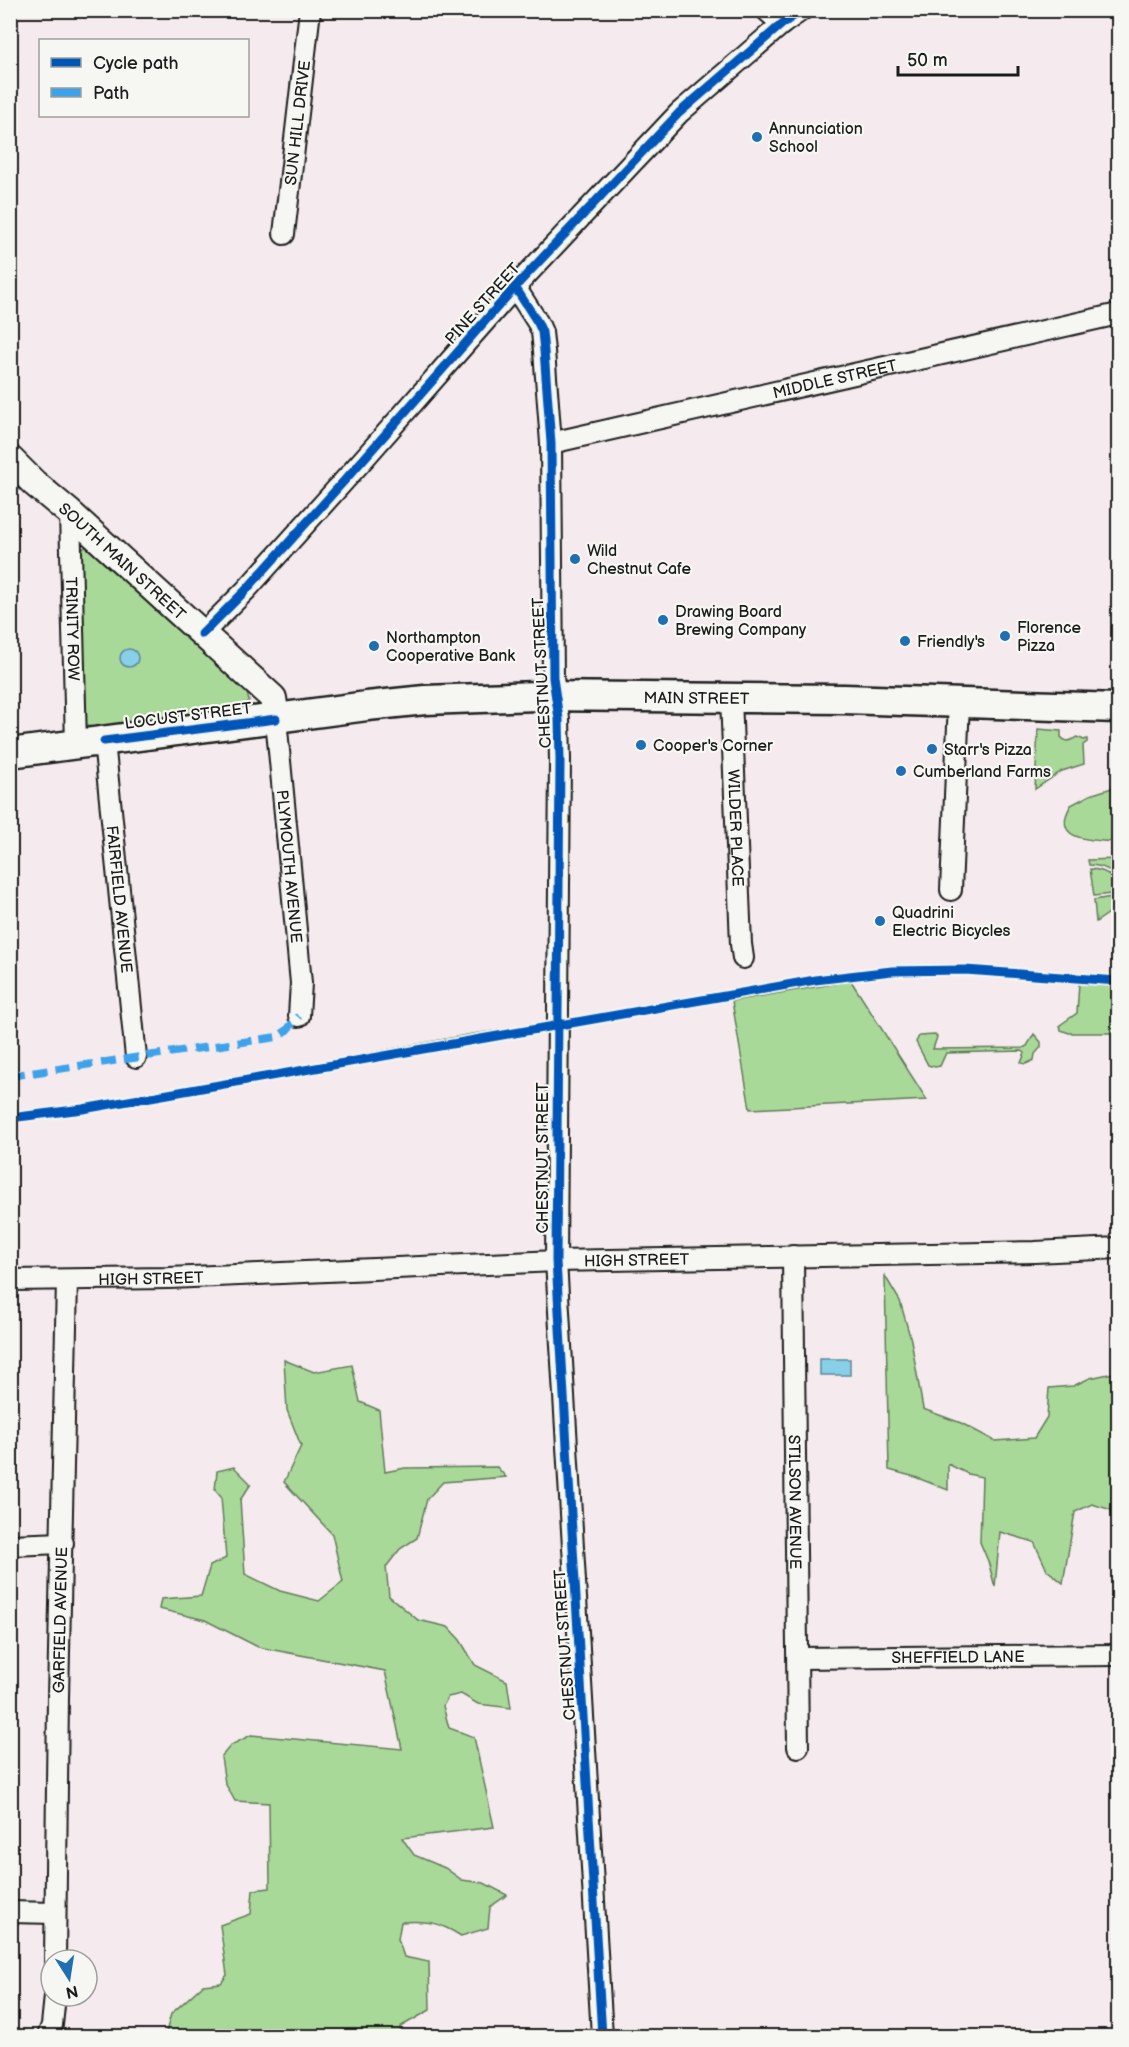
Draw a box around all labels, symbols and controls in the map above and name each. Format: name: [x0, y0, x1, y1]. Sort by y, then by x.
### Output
legend: [39, 39, 249, 117]
scale bar: [898, 39, 1018, 77]
text: 50 m: [907, 50, 948, 71]
text: Cycle path: [93, 53, 179, 74]
street label: SUN HILL DRIVE: [282, 59, 315, 186]
text: Path: [93, 83, 129, 104]
place label: Annunciation School: [769, 120, 863, 157]
marker: Annunciation School: [750, 130, 764, 144]
street label: PINE STREET: [442, 259, 525, 349]
street label: MIDDLE STREET: [771, 356, 899, 403]
street label: SOUTH MAIN STREET: [54, 500, 189, 625]
place label: Wild Chestnut Cafe: [587, 542, 691, 579]
marker: Wild Chestnut Cafe: [568, 552, 582, 566]
street label: TRINITY ROW: [61, 577, 82, 682]
street label: CHESTNUT STREET: [529, 597, 556, 749]
place label: Drawing Board Brewing Company: [675, 603, 807, 640]
marker: Drawing Board Brewing Company: [656, 613, 670, 627]
place label: Florence Pizza: [1017, 619, 1082, 656]
place label: Northampton Cooperative Bank: [386, 629, 515, 666]
marker: Florence Pizza: [998, 629, 1012, 643]
place label: Friendly's: [917, 633, 985, 652]
marker: Friendly's: [898, 634, 912, 648]
marker: Northampton Cooperative Bank: [367, 639, 381, 653]
street label: MAIN STREET: [644, 689, 750, 709]
street label: LOCUST STREET: [124, 699, 253, 734]
place label: Cooper's Corner: [653, 737, 773, 756]
marker: Cooper's Corner: [634, 738, 648, 752]
place label: Starr's Pizza: [944, 741, 1032, 760]
marker: Starr's Pizza: [925, 742, 939, 756]
place label: Cumberland Farms: [913, 763, 1051, 782]
marker: Cumberland Farms: [894, 764, 908, 778]
street label: WILDER PLACE: [723, 769, 747, 887]
street label: PLYMOUTH AVENUE: [272, 789, 305, 944]
street label: FAIRFIELD AVENUE: [102, 825, 135, 974]
place label: Quadrini Electric Bicycles: [892, 904, 1011, 941]
marker: Quadrini Electric Bicycles: [873, 914, 887, 928]
street label: CHESTNUT STREET: [534, 1082, 553, 1234]
street label: HIGH STREET: [584, 1250, 690, 1271]
street label: HIGH STREET: [98, 1268, 205, 1290]
street label: STILSON AVENUE: [784, 1435, 804, 1569]
street label: GARFIELD AVENUE: [50, 1547, 72, 1693]
street label: CHESTNUT STREET: [551, 1569, 580, 1721]
street label: SHEFFIELD LANE: [891, 1648, 1025, 1668]
north arrow: [39, 1948, 99, 2008]
text: N: [64, 1981, 80, 2002]

